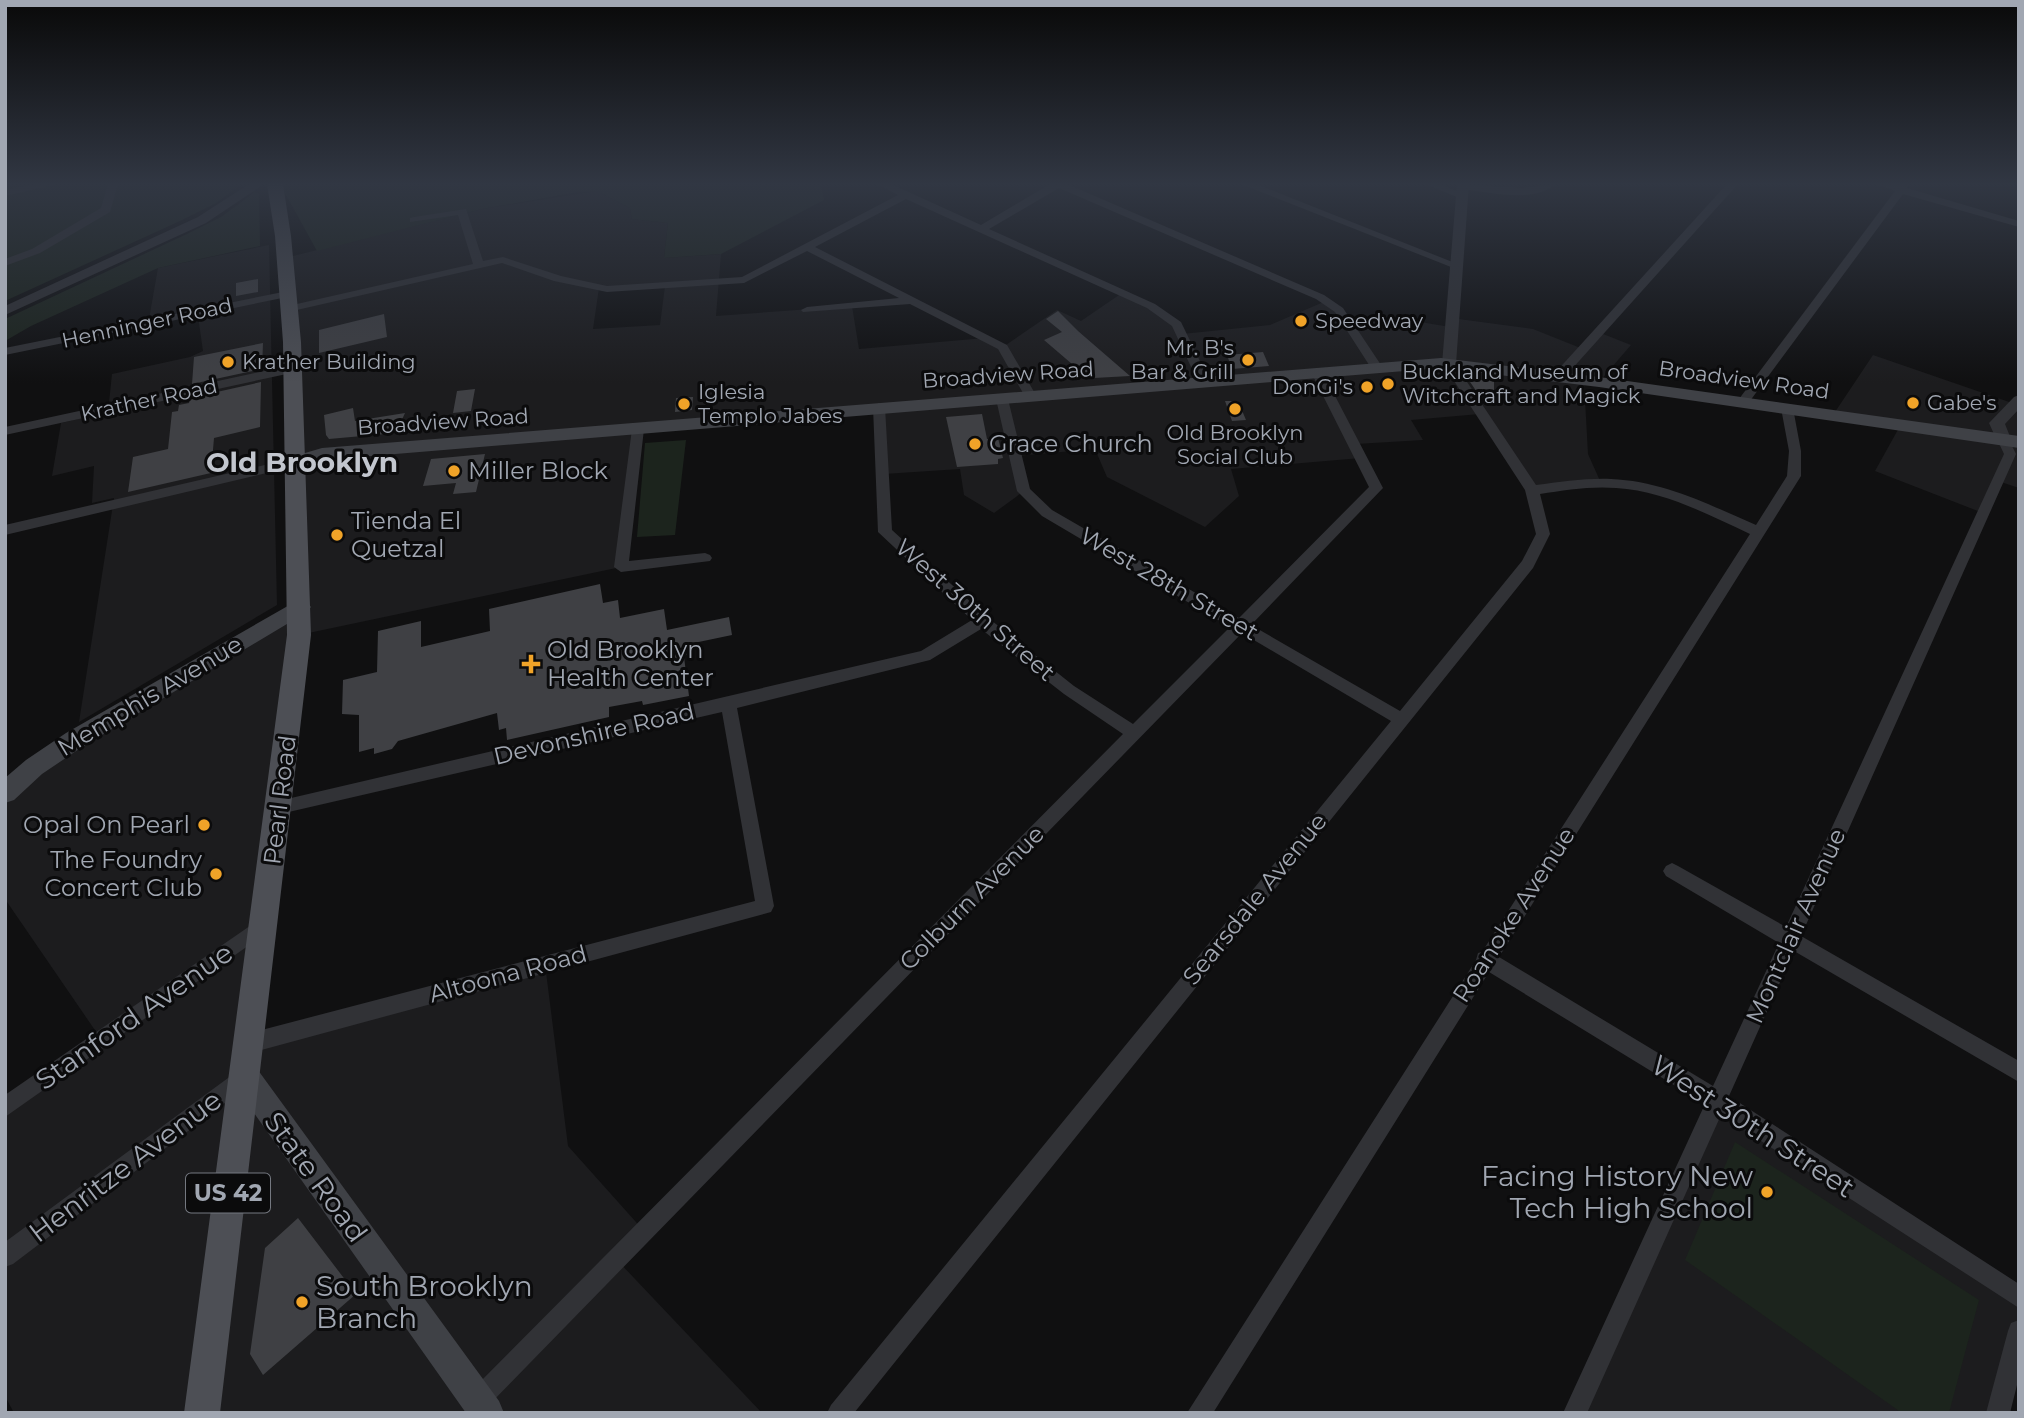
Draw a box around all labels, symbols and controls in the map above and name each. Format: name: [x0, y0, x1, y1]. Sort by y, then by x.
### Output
street label: Henninger Road: [59, 292, 235, 353]
place label: Speedway: [1315, 308, 1424, 333]
marker: Speedway: [1293, 313, 1309, 329]
place label: Mr. B's Bar & Grill: [1131, 335, 1234, 384]
place label: Krather Building: [242, 349, 416, 374]
marker: Mr. B's Bar & Grill: [1240, 352, 1256, 368]
marker: Krather Building: [220, 354, 236, 370]
street label: Broadview Road: [1657, 355, 1831, 404]
street label: Broadview Road: [921, 356, 1095, 393]
place label: Buckland Museum of Witchcraft and Magick: [1402, 359, 1641, 408]
street label: Krather Road: [78, 373, 219, 426]
place label: DonGi's: [1272, 374, 1353, 399]
marker: Buckland Museum of Witchcraft and Magick: [1380, 376, 1396, 392]
place label: Iglesia Templo Jabes: [698, 379, 843, 428]
marker: DonGi's: [1359, 379, 1375, 395]
place label: Gabe's: [1927, 390, 1997, 415]
marker: Gabe's: [1905, 395, 1921, 411]
marker: Iglesia Templo Jabes: [676, 396, 692, 412]
marker: Old Brooklyn Social Club: [1227, 401, 1243, 417]
street label: Broadview Road: [356, 403, 530, 440]
place label: Old Brooklyn Social Club: [1166, 420, 1304, 469]
place label: Grace Church: [989, 429, 1153, 458]
marker: Grace Church: [967, 436, 983, 452]
district label: Old Brooklyn: [206, 445, 398, 479]
place label: Miller Block: [468, 456, 609, 485]
marker: Miller Block: [446, 463, 462, 479]
place label: Tienda El Quetzal: [351, 506, 461, 563]
street label: West 28th Street: [1075, 521, 1264, 647]
marker: Tienda El Quetzal: [329, 527, 345, 543]
street label: West 30th Street: [890, 532, 1061, 687]
street label: Memphis Avenue: [52, 629, 247, 762]
place label: Old Brooklyn Health Center: [547, 635, 714, 692]
marker: Old Brooklyn Health Center: [521, 654, 541, 674]
street label: Devonshire Road: [491, 696, 697, 771]
street label: Pearl Road: [257, 734, 302, 866]
street label: Searsdale Avenue: [1176, 807, 1333, 990]
place label: Opal On Pearl: [23, 810, 190, 839]
marker: Opal On Pearl: [196, 817, 212, 833]
street label: Colburn Avenue: [893, 819, 1050, 976]
street label: Roanoke Avenue: [1446, 822, 1581, 1008]
street label: Montclair Avenue: [1740, 824, 1852, 1028]
place label: The Foundry Concert Club: [45, 845, 202, 902]
marker: The Foundry Concert Club: [208, 866, 224, 882]
street label: Stanford Avenue: [29, 935, 239, 1097]
street label: Altoona Road: [426, 939, 590, 1009]
street label: West 30th Street: [1645, 1048, 1861, 1204]
street label: Henritze Avenue: [22, 1083, 228, 1249]
street label: State Road: [257, 1105, 375, 1249]
place label: Facing History New Tech High School: [1481, 1159, 1753, 1225]
road number: US 42: [186, 1174, 270, 1212]
marker: Facing History New Tech High School: [1759, 1184, 1775, 1200]
place label: South Brooklyn Branch: [316, 1269, 533, 1335]
marker: South Brooklyn Branch: [294, 1294, 310, 1310]

